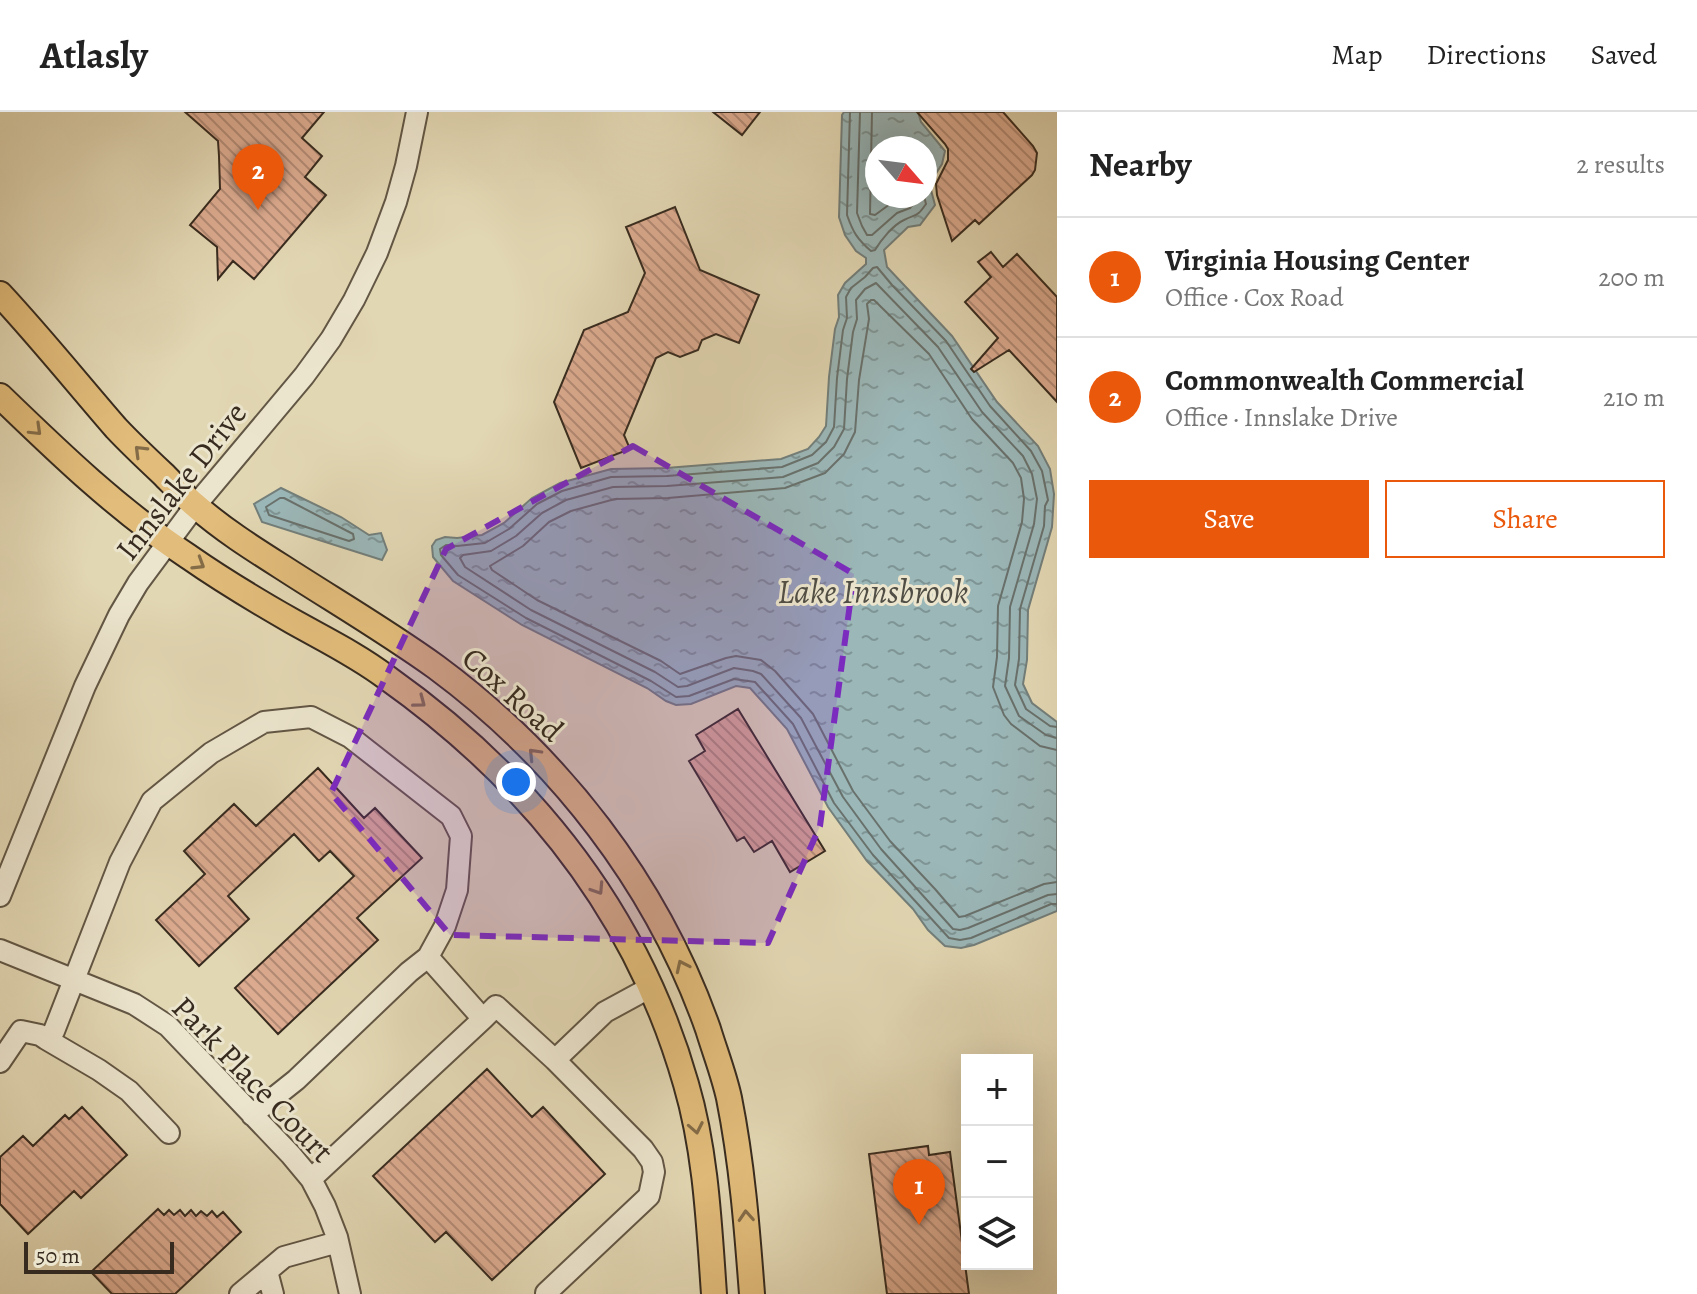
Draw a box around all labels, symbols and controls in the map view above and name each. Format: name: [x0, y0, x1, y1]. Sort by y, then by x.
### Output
text: Atlasly: [40, 29, 148, 81]
text: Map: [1331, 36, 1382, 74]
text: Directions: [1426, 36, 1547, 74]
text: Saved: [1591, 36, 1657, 74]
north arrow: [865, 136, 937, 208]
text: Nearby: [1089, 141, 1192, 188]
pin: 2: [232, 144, 284, 210]
text: 2 results: [1576, 147, 1665, 182]
text: Virginia Housing Center: [1165, 240, 1470, 280]
text: 1: [1110, 260, 1120, 295]
text: 200 m: [1598, 260, 1665, 295]
text: Office · Cox Road: [1165, 280, 1344, 315]
text: Commonwealth Commercial: [1165, 360, 1524, 400]
text: 2: [1109, 380, 1121, 415]
text: 210 m: [1603, 380, 1665, 415]
street label: Innslake Drive: [105, 393, 257, 569]
text: Office · Innslake Drive: [1165, 400, 1398, 435]
one-way arrow: [27, 421, 41, 436]
one-way arrow: [135, 446, 149, 460]
button: Save: [1089, 480, 1369, 558]
button: Share: [1385, 480, 1665, 558]
one-way arrow: [190, 555, 205, 570]
water label: Lake Innsbrook: [778, 568, 968, 615]
street label: Cox Road: [453, 637, 574, 752]
one-way arrow: [411, 692, 425, 706]
one-way arrow: [529, 749, 543, 763]
your location: [496, 762, 536, 802]
one-way arrow: [588, 881, 603, 895]
one-way arrow: [676, 959, 692, 974]
street label: Park Place Court: [162, 986, 344, 1172]
map controls: [961, 1054, 1033, 1270]
button: +: [961, 1054, 1033, 1126]
one-way arrow: [687, 1121, 704, 1135]
button: −: [961, 1126, 1033, 1198]
pin: 1: [893, 1159, 945, 1225]
button: layers: [961, 1198, 1033, 1270]
one-way arrow: [738, 1209, 755, 1222]
scale bar: [24, 1238, 174, 1274]
text: 50 m: [36, 1241, 80, 1271]

